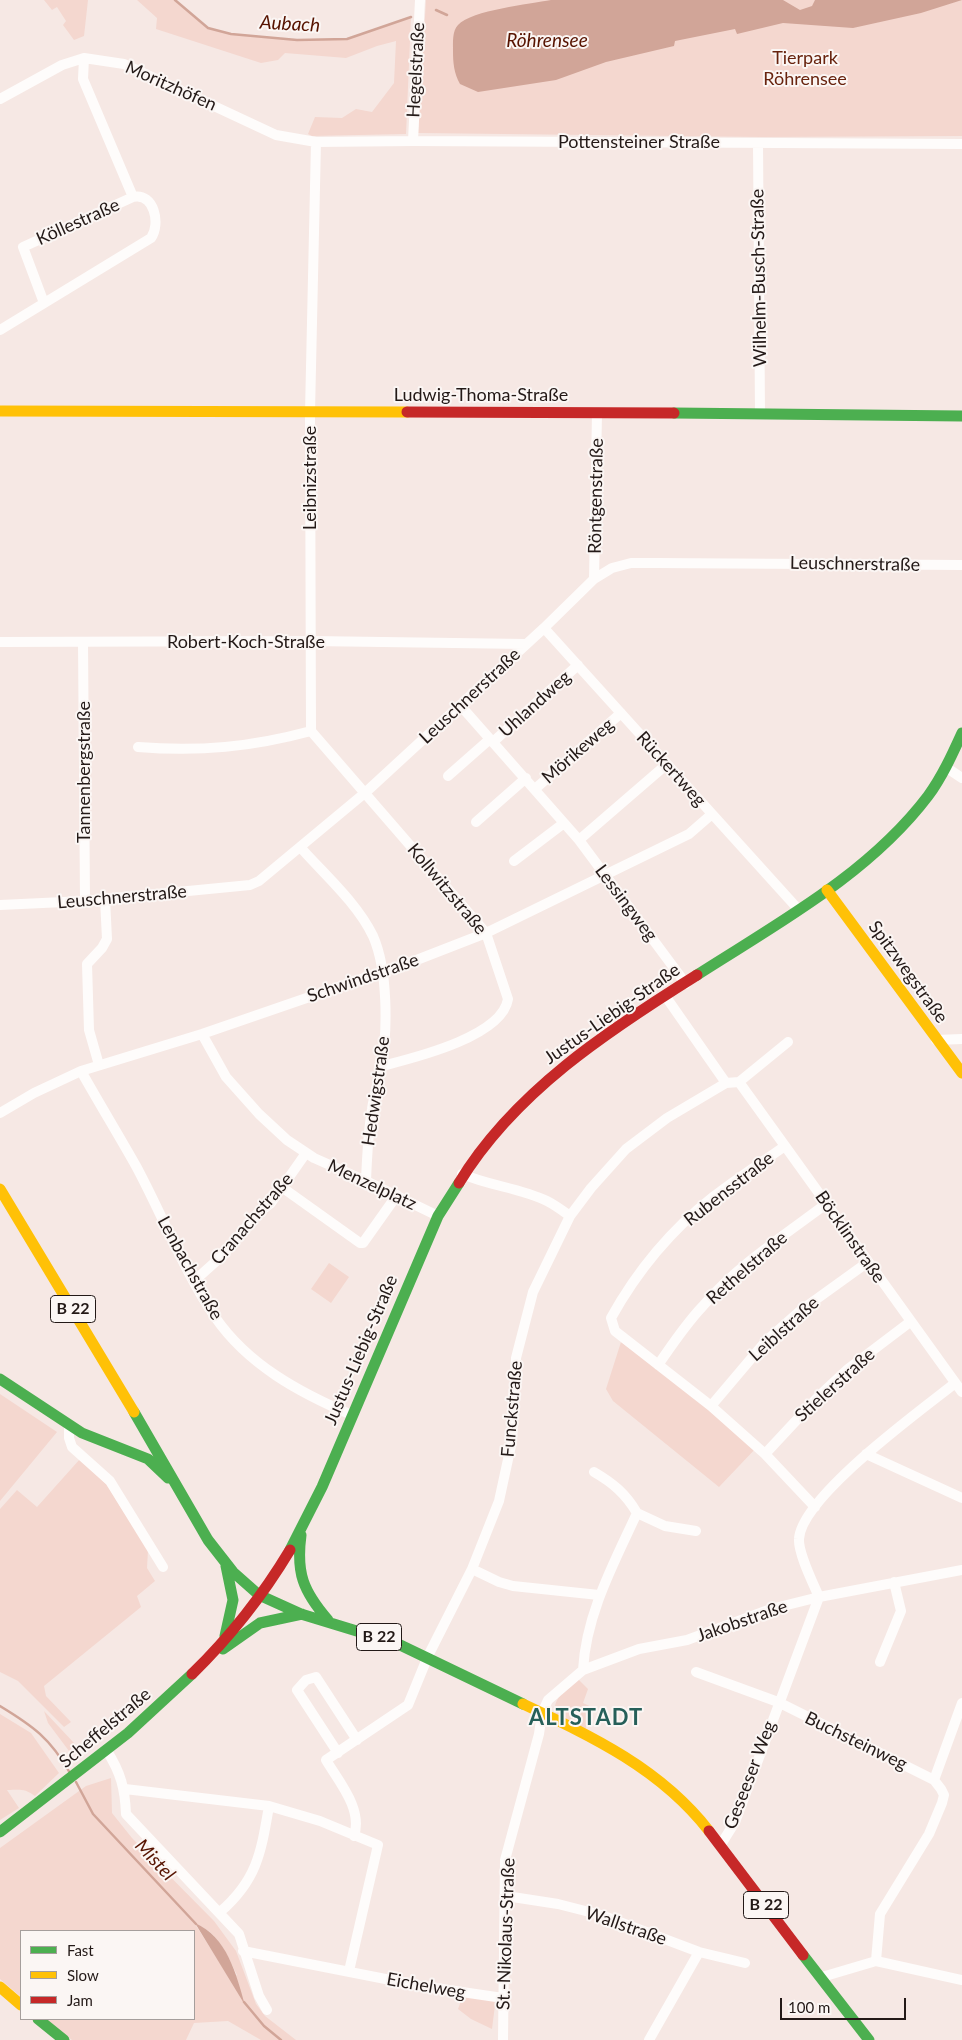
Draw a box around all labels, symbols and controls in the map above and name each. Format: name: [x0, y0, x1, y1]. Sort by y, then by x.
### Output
water label: Aubach: [259, 11, 321, 37]
street label: Hegelstraße: [403, 22, 429, 118]
water label: Röhrensee: [506, 30, 588, 52]
park label: Tierpark Röhrensee: [763, 47, 847, 90]
street label: Moritzhöfen: [122, 56, 220, 116]
street label: Pottensteiner Straße: [558, 131, 720, 153]
street label: Wilhelm-Busch-Straße: [747, 189, 771, 367]
street label: Köllestraße: [33, 194, 123, 250]
street label: Ludwig-Thoma-Straße: [394, 384, 568, 406]
street label: Leibnizstraße: [299, 426, 321, 530]
street label: Röntgenstraße: [584, 438, 608, 554]
street label: Leuschnerstraße: [790, 552, 920, 576]
street label: Robert-Koch-Straße: [167, 631, 325, 653]
street label: Leuschnerstraße: [415, 644, 525, 748]
street label: Uhlandweg: [495, 666, 575, 742]
street label: Tannenbergstraße: [73, 701, 95, 843]
street label: Mörikeweg: [538, 714, 618, 788]
street label: Rückertweg: [632, 727, 710, 811]
street label: Kollwitzstraße: [403, 839, 491, 939]
street label: Lessingweg: [590, 860, 662, 946]
street label: Leuschnerstraße: [56, 881, 188, 913]
street label: Spitzwegstraße: [864, 917, 952, 1027]
street label: Schwindstraße: [304, 949, 422, 1007]
street label: Justus-Liebig-Straße: [540, 959, 684, 1069]
street label: Hedwigstraße: [358, 1035, 394, 1147]
street label: Rubensstraße: [680, 1147, 778, 1231]
street label: Menzelplatz: [324, 1155, 420, 1215]
street label: Cranachstraße: [206, 1169, 298, 1269]
street label: Böcklinstraße: [810, 1187, 890, 1287]
street label: Lenbachstraße: [153, 1212, 227, 1324]
street label: Rethelstraße: [702, 1227, 792, 1309]
street label: Justus-Liebig-Straße: [320, 1272, 402, 1428]
street label: Leiblstraße: [745, 1292, 823, 1366]
road number: B 22: [50, 1296, 96, 1322]
street label: Stielerstraße: [791, 1344, 879, 1426]
street label: Funckstraße: [497, 1360, 527, 1458]
street label: Jakobstraße: [694, 1595, 790, 1647]
road number: B 22: [356, 1624, 402, 1650]
street label: Scheffelstraße: [55, 1683, 155, 1773]
district label: ALTSTADT: [528, 1705, 644, 1731]
street label: Buchsteinweg: [801, 1707, 911, 1775]
street label: Geseeser Weg: [719, 1718, 781, 1832]
water label: Mistel: [130, 1835, 180, 1885]
street label: St.-Nikolaus-Straße: [493, 1858, 519, 2010]
road number: B 22: [744, 1892, 788, 1918]
street label: Wallstraße: [582, 1902, 670, 1950]
legend: [20, 1930, 195, 2020]
text: Fast: [67, 1941, 94, 1959]
text: Slow: [67, 1966, 99, 1984]
street label: Eichelweg: [385, 1968, 467, 2004]
scale bar: [782, 1988, 908, 2020]
text: Jam: [67, 1991, 93, 2009]
text: 100 m: [788, 1998, 830, 2016]

